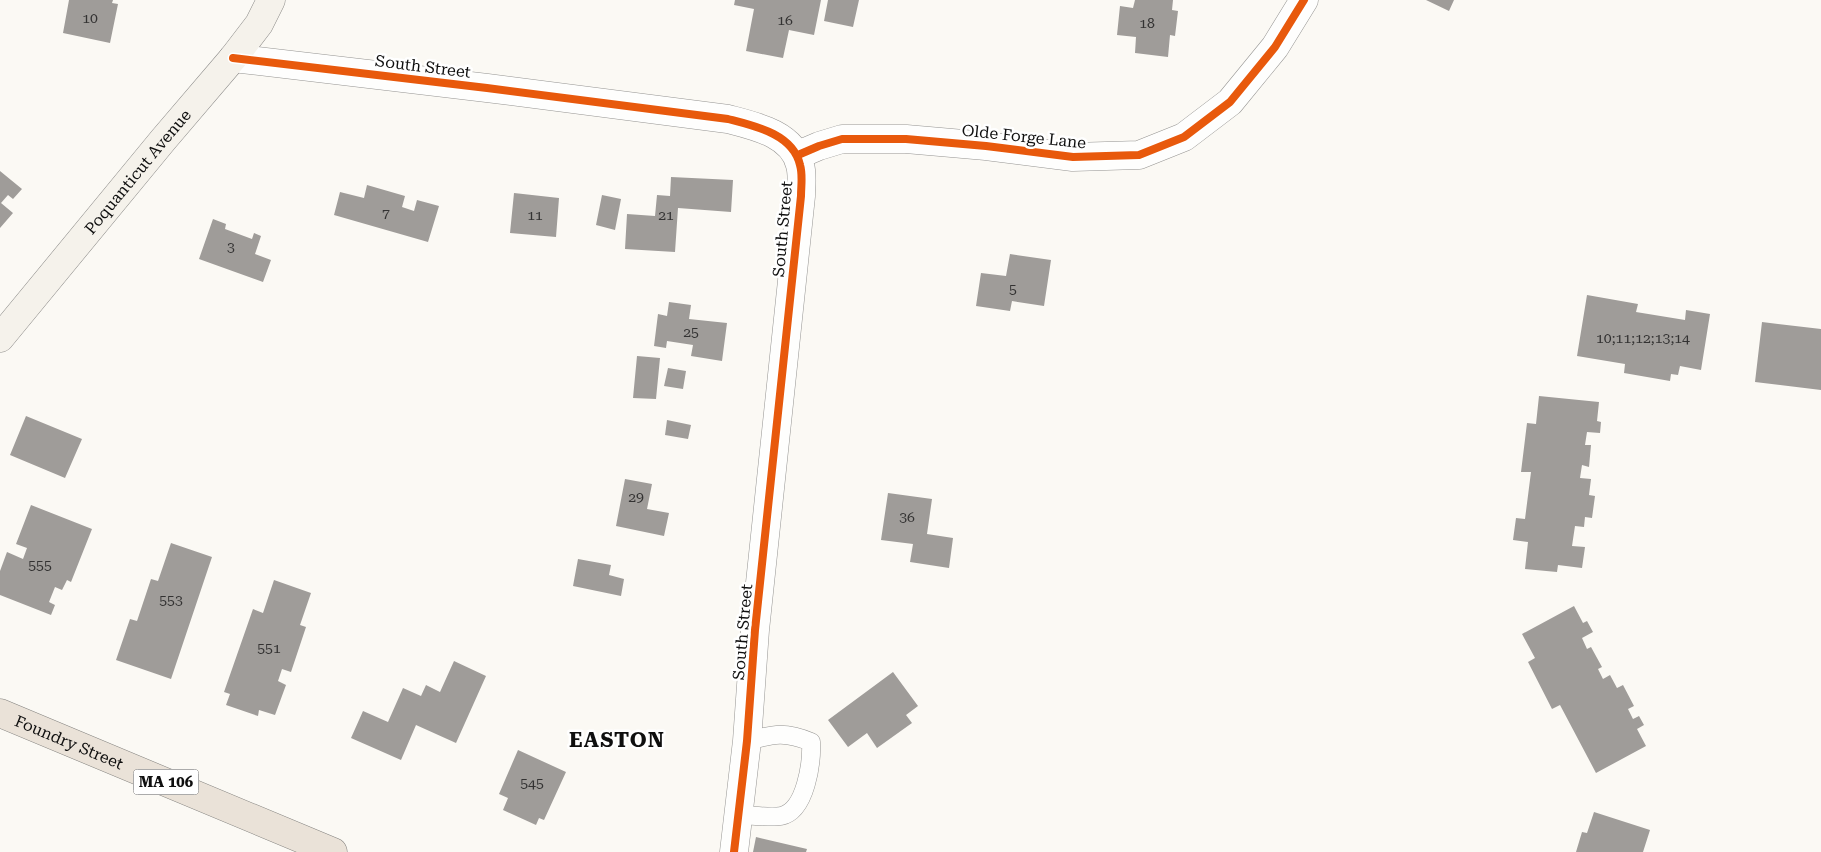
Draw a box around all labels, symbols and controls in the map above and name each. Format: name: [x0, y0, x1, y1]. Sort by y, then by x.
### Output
house number: 10: [82, 10, 98, 26]
house number: 16: [777, 12, 793, 28]
house number: 18: [1139, 15, 1155, 31]
street label: South Street: [374, 51, 472, 82]
street label: Poquanticut Avenue: [81, 105, 195, 238]
street label: Olde Forge Lane: [961, 121, 1087, 153]
street label: South Street: [769, 180, 796, 278]
house number: 7: [382, 205, 390, 221]
house number: 11: [527, 207, 543, 223]
house number: 21: [658, 207, 674, 223]
house number: 3: [227, 239, 235, 255]
house number: 5: [1009, 281, 1017, 297]
house number: 25: [683, 324, 699, 340]
house number: 10;11;12;13;14: [1596, 330, 1690, 346]
house number: 29: [628, 489, 644, 505]
house number: 36: [899, 509, 915, 525]
house number: 555: [28, 557, 52, 573]
street label: South Street: [729, 583, 756, 681]
house number: 553: [159, 592, 183, 608]
house number: 551: [257, 640, 281, 656]
street label: Foundry Street: [12, 711, 126, 773]
district label: EASTON: [569, 728, 665, 752]
road number: MA 106: [134, 770, 198, 794]
house number: 545: [520, 775, 544, 791]

